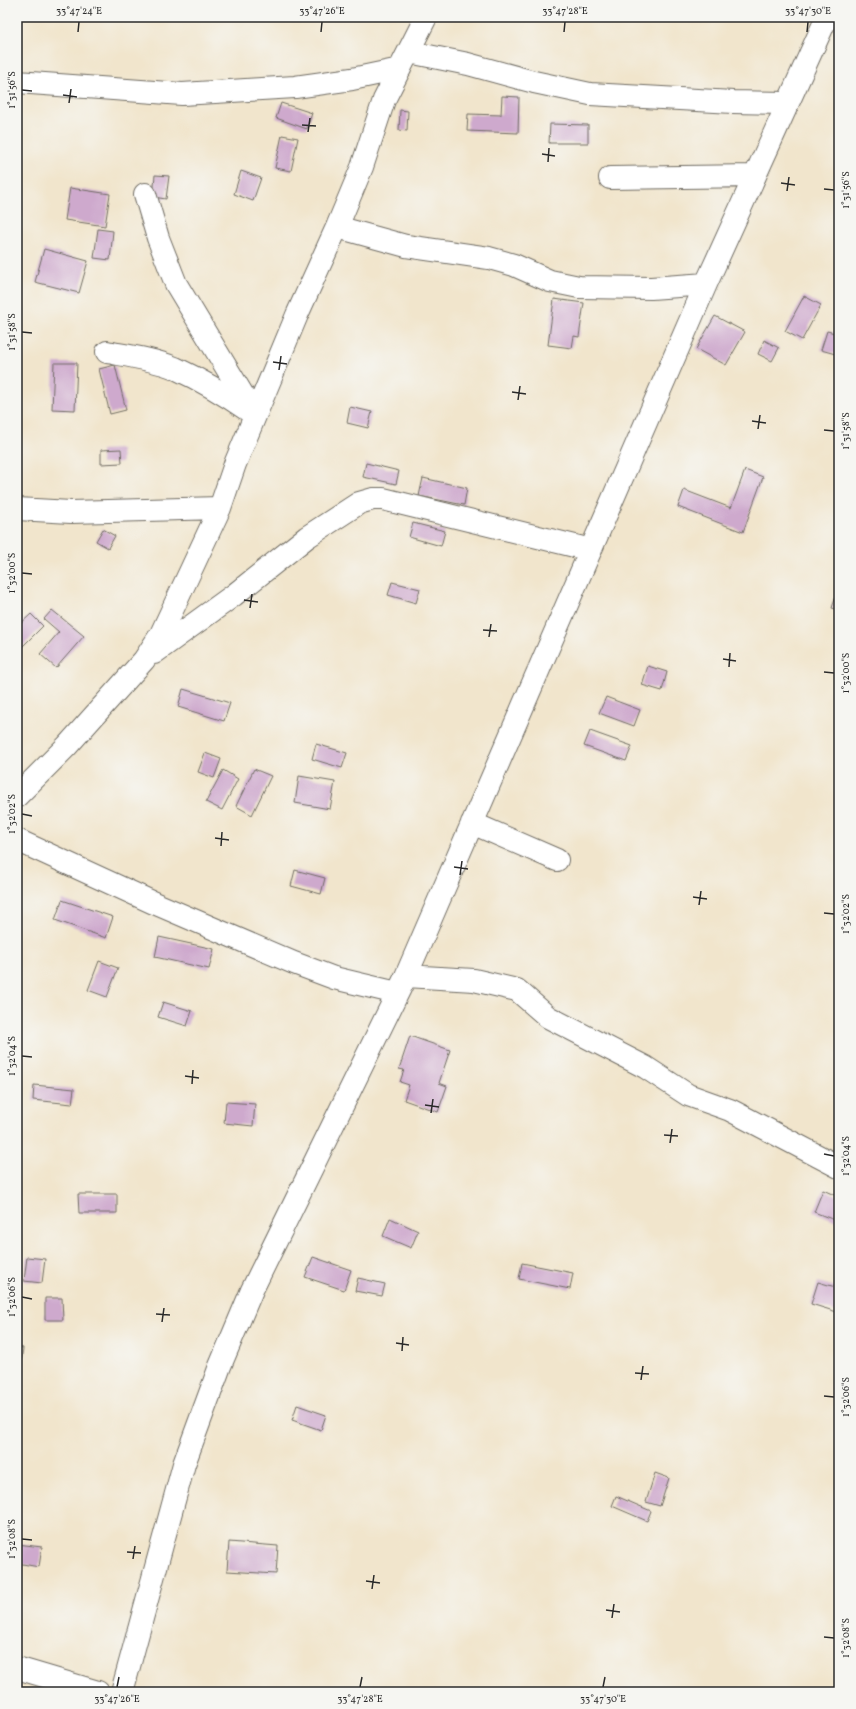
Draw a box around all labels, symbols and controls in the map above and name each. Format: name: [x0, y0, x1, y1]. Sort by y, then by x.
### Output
text: 33°47'24"E: [56, 4, 102, 18]
text: 33°47'26"E: [299, 4, 345, 18]
text: 33°47'28"E: [542, 4, 588, 18]
text: 33°47'30"E: [785, 4, 831, 18]
text: 1°31'56"S: [5, 71, 19, 109]
text: 1°31'56"S: [839, 171, 853, 209]
text: 1°31'58"S: [5, 313, 19, 351]
text: 1°31'58"S: [839, 412, 853, 450]
text: 1°32'00"S: [5, 553, 19, 593]
text: 1°32'00"S: [839, 653, 853, 693]
text: 1°32'02"S: [5, 794, 19, 834]
text: 1°32'02"S: [839, 894, 853, 934]
text: 1°32'04"S: [5, 1036, 19, 1076]
text: 1°32'04"S: [839, 1136, 853, 1176]
text: 1°32'06"S: [5, 1277, 19, 1317]
text: 1°32'06"S: [839, 1377, 853, 1417]
text: 1°32'08"S: [5, 1519, 19, 1559]
text: 1°32'08"S: [839, 1618, 853, 1658]
text: 33°47'26"E: [94, 1692, 140, 1706]
text: 33°47'28"E: [337, 1692, 383, 1706]
text: 33°47'30"E: [580, 1692, 626, 1706]

